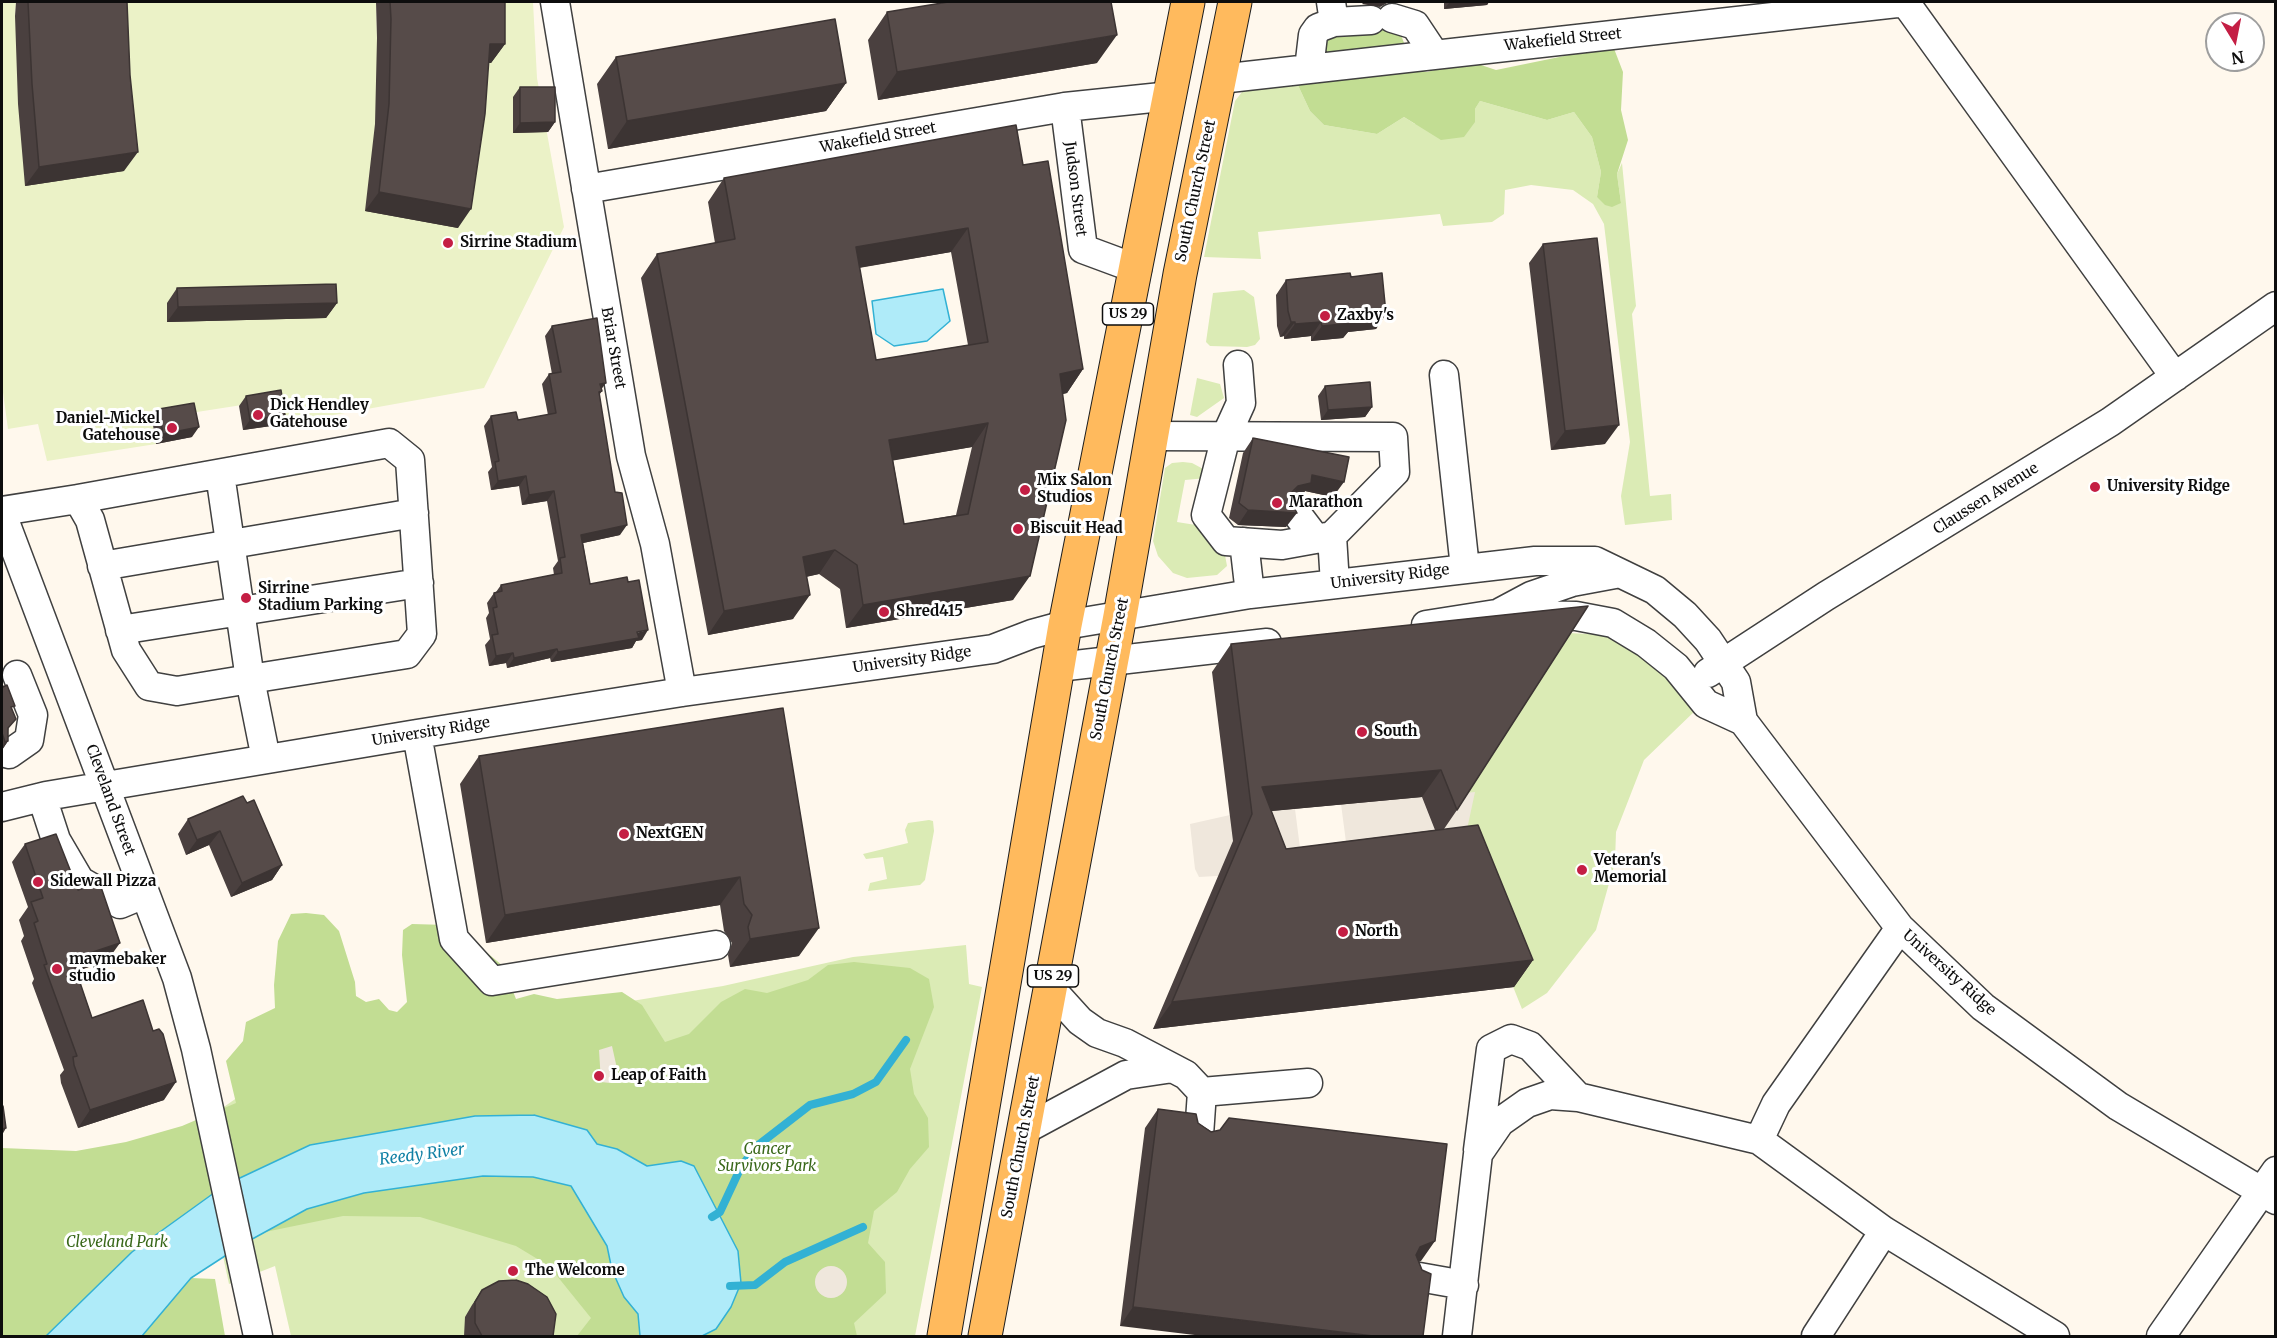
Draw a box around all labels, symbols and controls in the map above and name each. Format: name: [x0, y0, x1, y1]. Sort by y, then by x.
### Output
north arrow: [2205, 12, 2265, 72]
street label: Wakefield Street: [1503, 25, 1623, 55]
text: N: [2230, 47, 2246, 69]
street label: South Church Street: [1172, 118, 1220, 264]
street label: Wakefield Street: [818, 119, 938, 157]
street label: Judson Street: [1060, 140, 1090, 238]
place label: Sirrine Stadium: [460, 234, 577, 252]
marker: Sirrine Stadium: [441, 236, 455, 250]
road number: US 29: [1102, 303, 1154, 325]
street label: Briar Street: [597, 306, 629, 390]
place label: Zaxby's: [1337, 307, 1394, 325]
marker: Zaxby's: [1318, 309, 1332, 323]
place label: Dick Hendley Gatehouse: [270, 397, 369, 432]
marker: Dick Hendley Gatehouse: [251, 408, 265, 422]
place label: Daniel-Mickel Gatehouse: [56, 410, 160, 445]
marker: Daniel-Mickel Gatehouse: [165, 421, 179, 435]
street label: Claussen Avenue: [1930, 459, 2042, 539]
place label: Mix Salon Studios: [1037, 472, 1112, 507]
place label: University Ridge: [2107, 478, 2230, 496]
marker: University Ridge: [2088, 480, 2102, 494]
marker: Mix Salon Studios: [1018, 483, 1032, 497]
place label: Marathon: [1289, 494, 1363, 512]
marker: Marathon: [1270, 496, 1284, 510]
place label: Biscuit Head: [1030, 520, 1123, 538]
marker: Biscuit Head: [1011, 522, 1025, 536]
street label: University Ridge: [1330, 561, 1450, 593]
place label: Sirrine Stadium Parking: [258, 580, 383, 615]
marker: Sirrine Stadium Parking: [239, 591, 253, 605]
street label: South Church Street: [1087, 596, 1133, 742]
place label: Shred415: [896, 603, 963, 621]
marker: Shred415: [877, 605, 891, 619]
street label: University Ridge: [852, 643, 972, 677]
street label: University Ridge: [371, 714, 491, 750]
place label: South: [1374, 723, 1418, 741]
marker: South: [1355, 725, 1369, 739]
street label: Cleveland Street: [82, 742, 138, 858]
place label: NextGEN: [636, 825, 704, 843]
marker: NextGEN: [617, 827, 631, 841]
place label: Veteran's Memorial: [1594, 852, 1667, 887]
marker: Veteran's Memorial: [1575, 863, 1589, 877]
place label: Sidewall Pizza: [50, 873, 156, 891]
marker: Sidewall Pizza: [31, 875, 45, 889]
place label: North: [1355, 923, 1399, 941]
marker: North: [1336, 925, 1350, 939]
street label: University Ridge: [1899, 926, 1999, 1020]
place label: maymebaker studio: [69, 951, 166, 986]
marker: maymebaker studio: [50, 962, 64, 976]
road number: US 29: [1028, 965, 1078, 987]
place label: Leap of Faith: [611, 1067, 706, 1085]
marker: Leap of Faith: [592, 1069, 606, 1083]
street label: South Church Street: [998, 1074, 1044, 1220]
water label: Reedy River: [378, 1140, 466, 1170]
park label: Cancer Survivors Park: [718, 1141, 816, 1176]
park label: Cleveland Park: [66, 1234, 168, 1252]
place label: The Welcome: [525, 1262, 625, 1280]
marker: The Welcome: [506, 1264, 520, 1278]

